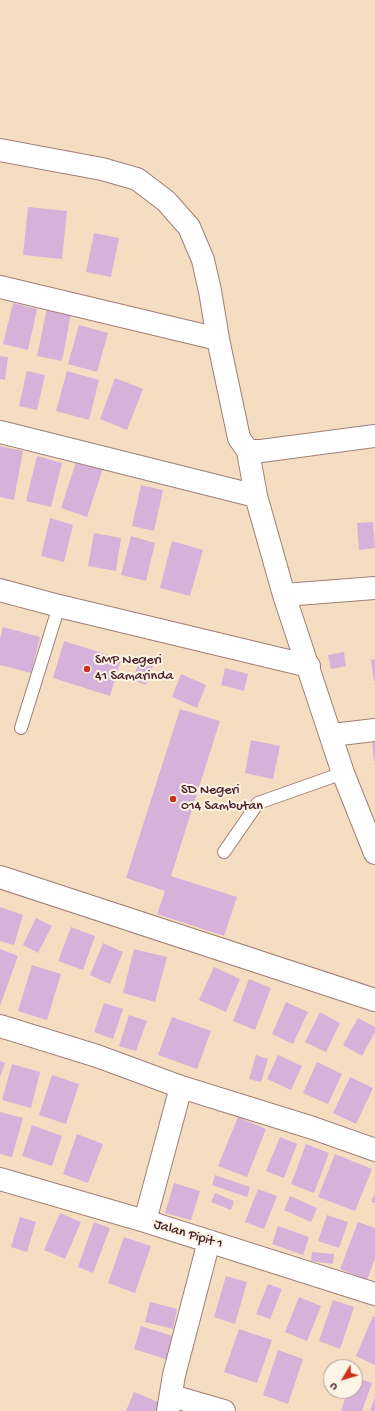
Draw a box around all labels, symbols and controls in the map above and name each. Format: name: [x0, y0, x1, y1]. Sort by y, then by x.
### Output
place label: SMP Negeri 41 Samarinda: [95, 653, 173, 686]
marker: SMP Negeri 41 Samarinda: [82, 664, 92, 674]
place label: SD Negeri 014 Sambutan: [181, 783, 263, 816]
marker: SD Negeri 014 Sambutan: [168, 794, 178, 804]
street label: Jalan Pipit 1: [151, 1217, 225, 1253]
north arrow: [323, 1359, 363, 1399]
text: U: [328, 1380, 341, 1392]

